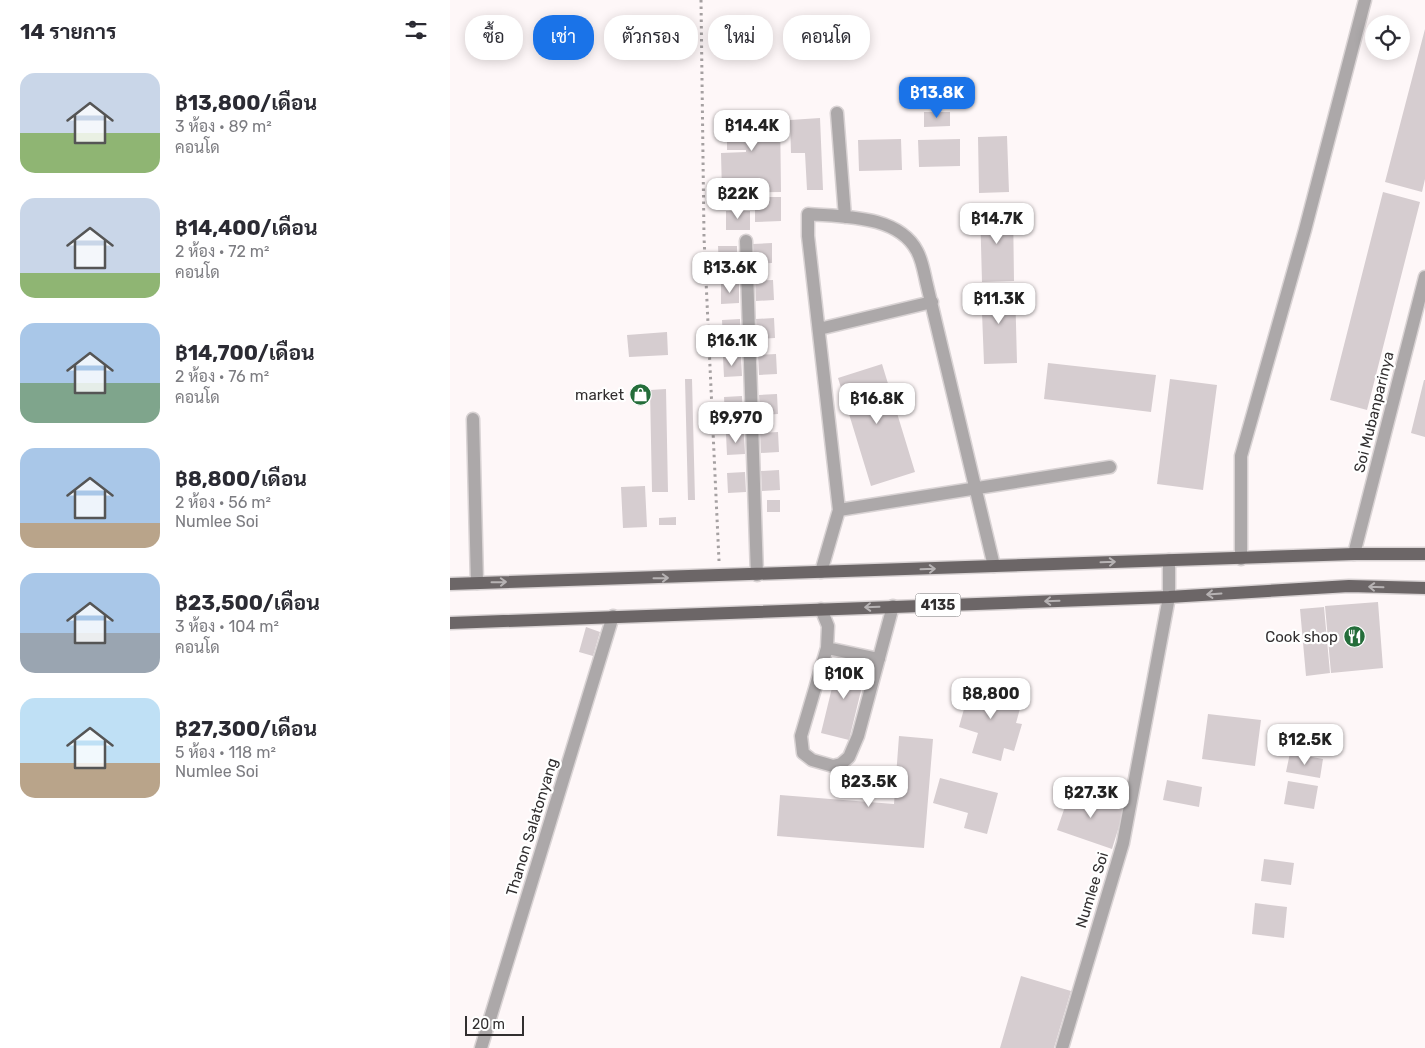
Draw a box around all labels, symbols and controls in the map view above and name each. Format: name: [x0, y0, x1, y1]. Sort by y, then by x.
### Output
chip: ซื้อ: [465, 15, 523, 60]
chip: เช่า: [533, 15, 594, 60]
chip: ตัวกรอง: [604, 15, 698, 60]
chip: ใหม่: [708, 15, 773, 60]
chip: คอนโด: [783, 15, 870, 60]
map controls: [1365, 15, 1410, 60]
button: locate: [1365, 15, 1410, 60]
icon: filters: [402, 16, 430, 44]
text: 14 รายการ: [20, 19, 116, 44]
pin: ฿13.8K: [896, 76, 978, 119]
text: ฿13.8K: [910, 83, 964, 102]
text: ฿13,800/เดือน: [175, 90, 317, 115]
icon: home: [60, 93, 120, 153]
pin: ฿14.4K: [711, 110, 793, 152]
text: ฿14.4K: [725, 116, 779, 135]
text: 3 ห้อง · 89 m²: [175, 117, 272, 136]
text: คอนโด: [175, 138, 220, 157]
pin: ฿22K: [708, 178, 768, 220]
text: ฿22K: [717, 184, 759, 203]
pin: ฿14.7K: [956, 202, 1038, 245]
text: ฿14.7K: [971, 209, 1023, 228]
text: ฿14,400/เดือน: [175, 215, 318, 240]
icon: home: [60, 218, 120, 278]
text: 2 ห้อง · 72 m²: [175, 242, 269, 261]
pin: ฿13.6K: [689, 252, 771, 294]
text: ฿13.6K: [703, 258, 757, 277]
text: คอนโด: [175, 263, 220, 282]
pin: ฿11.3K: [958, 282, 1040, 325]
text: ฿11.3K: [973, 289, 1025, 308]
pin: ฿16.1K: [691, 324, 773, 367]
text: ฿16.1K: [707, 331, 757, 350]
text: ฿14,700/เดือน: [175, 340, 315, 365]
icon: home: [60, 343, 120, 403]
street label: Soi Mubanparinya: [1350, 350, 1398, 474]
text: 2 ห้อง · 76 m²: [175, 367, 269, 386]
pin: ฿16.8K: [836, 382, 918, 425]
shop icon: market: [628, 383, 652, 407]
place label: market: [575, 386, 624, 404]
text: คอนโด: [175, 388, 220, 407]
text: ฿16.8K: [850, 389, 904, 408]
pin: ฿9,970: [695, 402, 777, 444]
text: ฿9,970: [709, 408, 763, 427]
text: ฿8,800/เดือน: [175, 466, 307, 491]
icon: home: [60, 468, 120, 528]
text: 2 ห้อง · 56 m²: [175, 493, 271, 512]
text: Numlee Soi: [175, 512, 259, 531]
one-way arrow: [1100, 558, 1116, 567]
one-way arrow: [920, 564, 936, 573]
one-way arrow: [653, 574, 669, 583]
one-way arrow: [490, 578, 506, 587]
one-way arrow: [1369, 582, 1385, 591]
text: ฿23,500/เดือน: [175, 590, 320, 615]
one-way arrow: [1206, 590, 1222, 599]
icon: home: [60, 593, 120, 653]
road number: 4135: [916, 594, 960, 616]
one-way arrow: [1044, 596, 1060, 606]
one-way arrow: [864, 602, 880, 612]
text: 3 ห้อง · 104 m²: [175, 617, 279, 636]
restaurant icon: Cook shop: [1342, 625, 1366, 649]
place label: Cook shop: [1265, 628, 1338, 646]
text: คอนโด: [175, 638, 220, 657]
pin: ฿10K: [814, 658, 874, 700]
text: ฿10K: [824, 664, 864, 683]
pin: ฿8,800: [950, 678, 1032, 720]
text: ฿8,800: [962, 684, 1020, 703]
text: ฿27,300/เดือน: [175, 716, 317, 741]
icon: home: [60, 718, 120, 778]
pin: ฿12.5K: [1264, 724, 1346, 766]
text: ฿12.5K: [1278, 730, 1332, 749]
text: 5 ห้อง · 118 m²: [175, 743, 276, 762]
street label: Thanon Salatonyang: [502, 756, 562, 898]
text: Numlee Soi: [175, 762, 259, 781]
pin: ฿23.5K: [828, 766, 910, 808]
text: ฿23.5K: [841, 772, 897, 791]
pin: ฿27.3K: [1050, 776, 1132, 819]
text: ฿27.3K: [1064, 783, 1118, 802]
street label: Numlee Soi: [1072, 850, 1112, 930]
scale bar: [465, 1013, 524, 1036]
text: 20 m: [472, 1016, 505, 1033]

